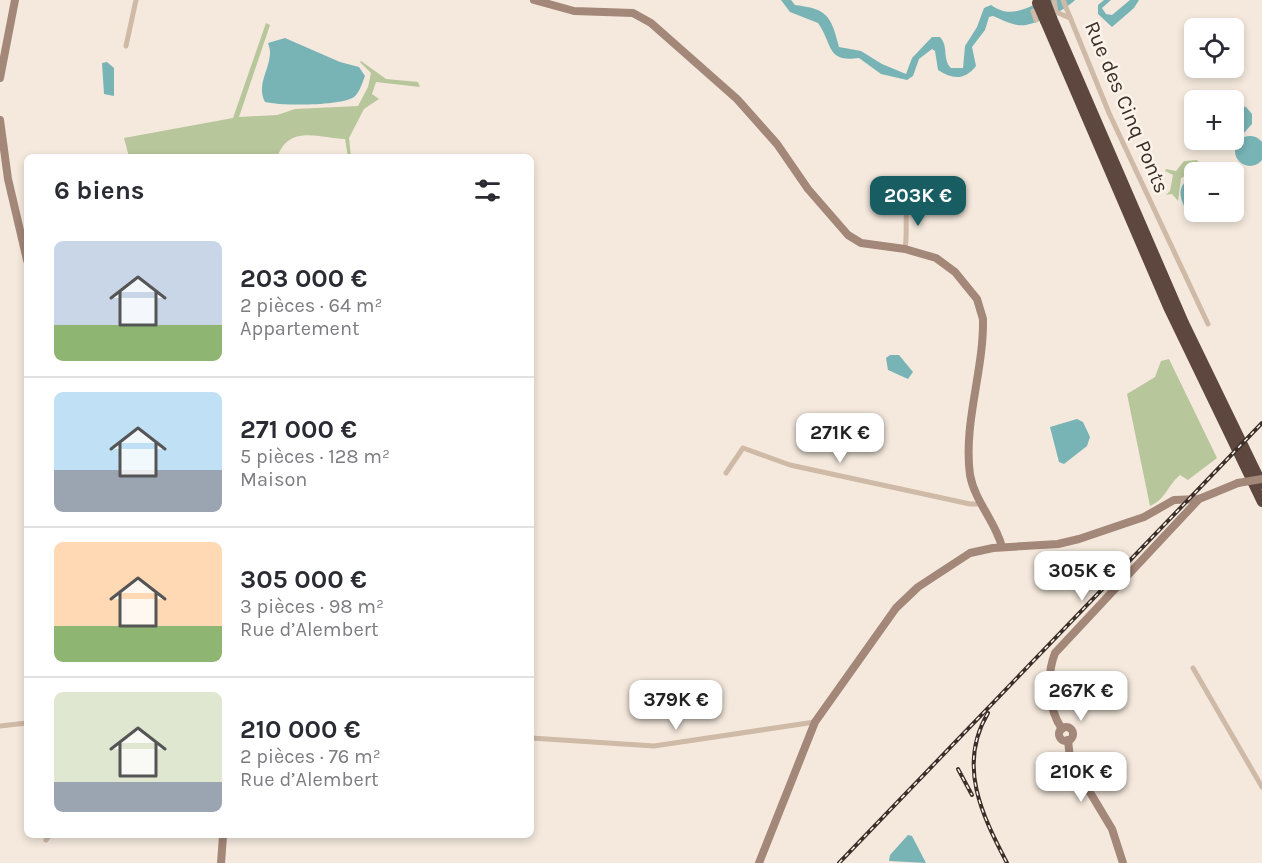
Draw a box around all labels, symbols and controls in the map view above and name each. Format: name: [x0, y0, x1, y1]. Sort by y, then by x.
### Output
street label: Rue des Cinq Ponts: [1080, 17, 1174, 197]
map controls: [1184, 18, 1244, 222]
button: locate: [1184, 18, 1244, 78]
button: +: [1184, 90, 1244, 150]
button: −: [1184, 162, 1244, 222]
icon: filters: [471, 174, 504, 207]
text: 6 biens: [54, 175, 145, 206]
pin: 203K €: [869, 176, 967, 227]
text: 203K €: [884, 184, 952, 207]
text: 203 000 €: [240, 263, 367, 294]
icon: home: [102, 265, 174, 337]
text: 2 pièces · 64 m²: [240, 294, 383, 317]
text: Appartement: [240, 317, 359, 340]
pin: 271K €: [791, 413, 889, 464]
text: 271 000 €: [240, 414, 357, 445]
icon: home: [102, 416, 174, 488]
text: 271K €: [810, 421, 870, 444]
text: 5 pièces · 128 m²: [240, 445, 390, 468]
text: Maison: [240, 468, 307, 491]
pin: 305K €: [1033, 551, 1131, 602]
text: 305K €: [1048, 559, 1116, 582]
text: 305 000 €: [240, 564, 367, 595]
icon: home: [102, 566, 174, 638]
text: 3 pièces · 98 m²: [240, 595, 384, 618]
text: Rue d’Alembert: [240, 618, 378, 641]
pin: 267K €: [1032, 671, 1130, 722]
text: 267K €: [1049, 679, 1114, 702]
pin: 379K €: [627, 680, 725, 731]
text: 379K €: [643, 688, 709, 711]
text: 210 000 €: [240, 714, 360, 745]
icon: home: [102, 716, 174, 788]
text: 2 pièces · 76 m²: [240, 745, 381, 768]
pin: 210K €: [1032, 752, 1130, 803]
text: 210K €: [1050, 760, 1112, 783]
text: Rue d’Alembert: [240, 768, 378, 791]

